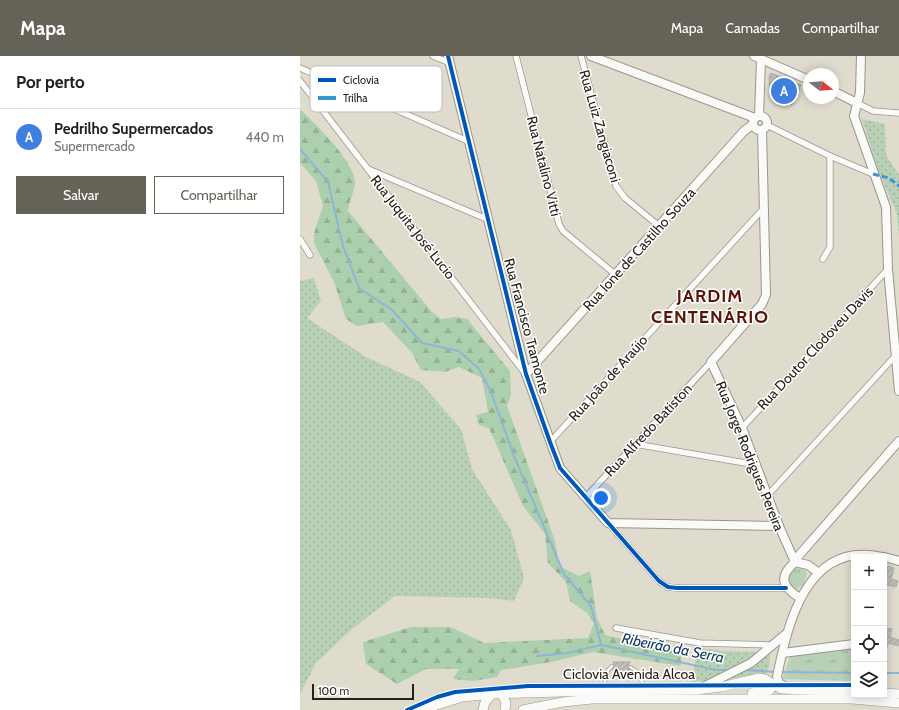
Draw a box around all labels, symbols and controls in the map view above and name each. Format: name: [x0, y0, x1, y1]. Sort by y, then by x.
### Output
text: Mapa: [20, 17, 66, 40]
text: Mapa: [671, 19, 703, 37]
text: Camadas: [725, 19, 780, 37]
text: Compartilhar: [802, 19, 879, 37]
legend: [310, 66, 442, 112]
street label: Rua Luiz Zangiaconi: [575, 68, 625, 184]
north arrow: [803, 68, 839, 104]
text: Por perto: [16, 72, 85, 92]
text: Ciclovia: [343, 73, 380, 87]
pin: A: [771, 76, 797, 106]
text: Trilha: [343, 91, 368, 105]
street label: Rua Natalino Vitti: [523, 114, 565, 218]
text: Pedrilho Supermercados: [54, 120, 213, 138]
text: A: [25, 129, 33, 145]
text: 440 m: [246, 129, 284, 145]
text: Supermercado: [54, 138, 135, 154]
street label: Rua Juquita José Lucio: [367, 171, 459, 283]
button: Salvar: [16, 176, 146, 214]
button: Compartilhar: [154, 176, 284, 214]
street label: Rua Ione de Castilho Souza: [579, 183, 699, 314]
street label: Rua Francisco Tramonte: [500, 256, 554, 396]
street label: Rua Doutor Clodoveu Davis: [753, 282, 877, 413]
district label: JARDIM CENTENÁRIO: [651, 285, 769, 328]
street label: Rua João de Araújo: [565, 331, 652, 425]
street label: Rua Jorge Rodrigues Pereira: [712, 378, 788, 534]
street label: Rua Alfredo Batiston: [600, 380, 696, 480]
your location: [591, 488, 611, 508]
map controls: [851, 554, 887, 698]
button: +: [851, 554, 887, 590]
button: −: [851, 590, 887, 626]
button: locate: [851, 626, 887, 662]
water label: Ribeirão da Serra: [620, 629, 726, 667]
button: layers: [851, 662, 887, 698]
street label: Ciclovia Avenida Alcoa: [563, 665, 695, 683]
scale bar: [312, 682, 414, 701]
text: 100 m: [318, 684, 349, 698]

